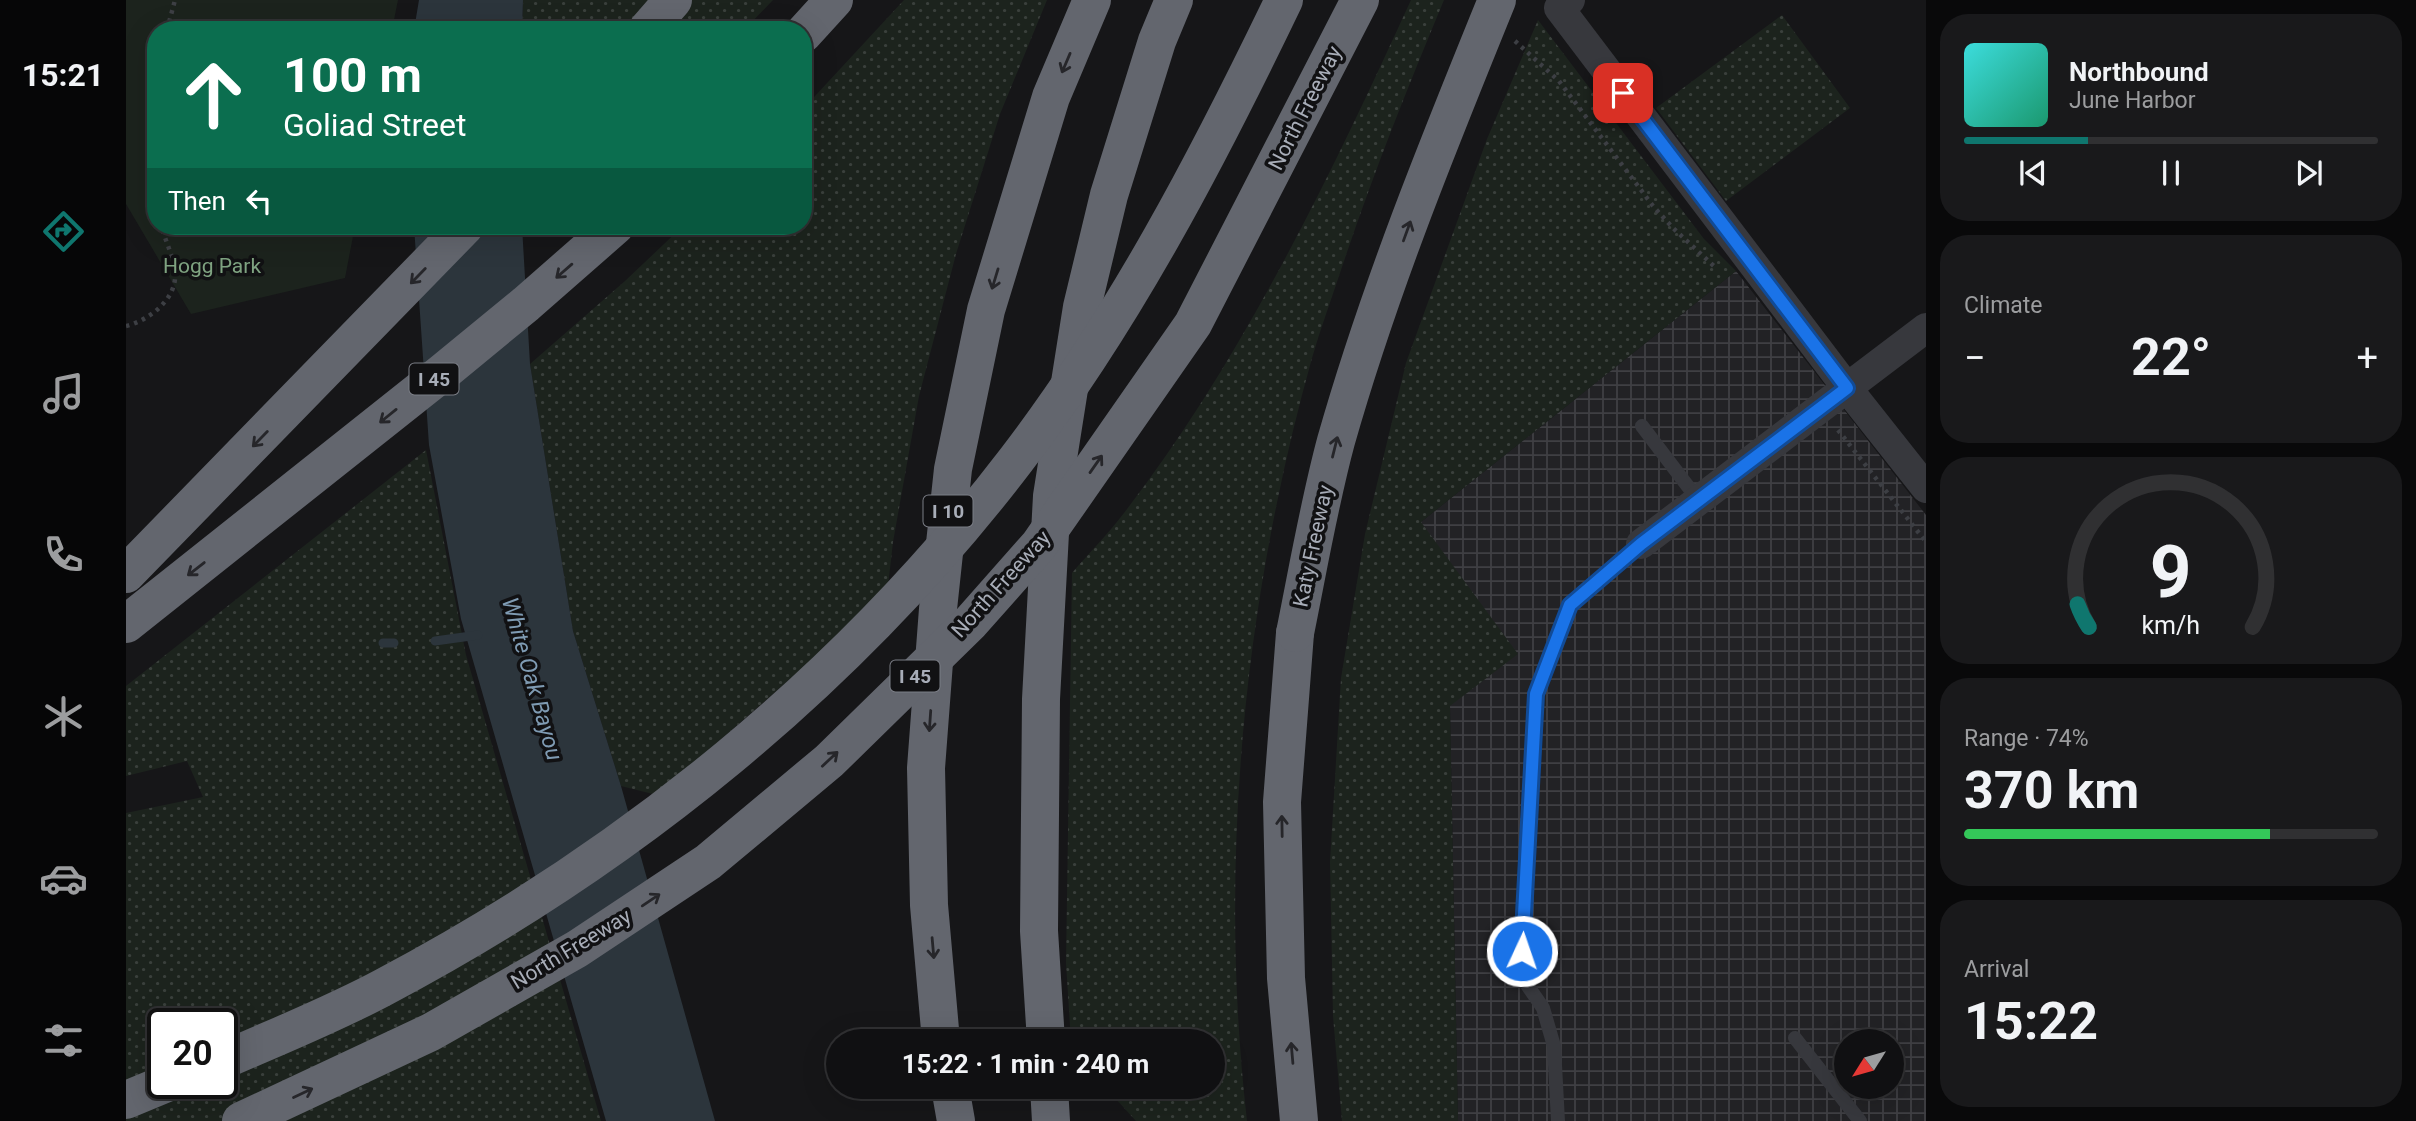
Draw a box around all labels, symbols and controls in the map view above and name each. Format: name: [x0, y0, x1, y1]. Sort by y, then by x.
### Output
street label: North Freeway: [1263, 42, 1347, 174]
text: 100 m: [283, 47, 422, 104]
icon: ahead: [168, 49, 259, 140]
one-way arrow: [1058, 52, 1071, 73]
text: 15:21: [22, 56, 104, 94]
text: Northbound: [2069, 57, 2209, 87]
pin: [1593, 63, 1653, 123]
icon: arrive: [1604, 74, 1642, 112]
text: June Harbor: [2069, 87, 2196, 114]
text: Goliad Street: [283, 106, 466, 144]
icon: previous: [2014, 154, 2052, 192]
icon: pause: [2152, 154, 2190, 192]
icon: next: [2290, 154, 2328, 192]
icon: left: [240, 182, 278, 220]
text: Then: [168, 186, 226, 216]
icon: directions: [39, 207, 88, 256]
one-way arrow: [1402, 221, 1414, 243]
park label: Hogg Park: [163, 254, 261, 278]
one-way arrow: [555, 263, 573, 279]
one-way arrow: [410, 267, 427, 284]
one-way arrow: [988, 268, 1001, 290]
text: Climate: [1964, 292, 2043, 319]
text: 22°: [2131, 327, 2211, 388]
text: −: [1964, 336, 1986, 380]
text: +: [2356, 336, 2378, 380]
road number: I 45: [410, 364, 458, 394]
icon: music: [39, 369, 88, 418]
one-way arrow: [380, 408, 398, 424]
one-way arrow: [251, 430, 268, 447]
one-way arrow: [1329, 436, 1342, 459]
one-way arrow: [1089, 455, 1103, 474]
street label: Katy Freeway: [1288, 483, 1338, 609]
road number: I 10: [924, 496, 972, 526]
street label: North Freeway: [947, 525, 1055, 642]
text: 9: [2150, 529, 2192, 615]
icon: phone: [39, 530, 88, 579]
one-way arrow: [187, 562, 205, 577]
water label: White Oak Bayou: [496, 595, 568, 763]
text: km/h: [2142, 610, 2200, 639]
road number: I 45: [890, 660, 940, 692]
icon: climate: [39, 692, 88, 741]
one-way arrow: [923, 709, 936, 732]
text: Range · 74%: [1964, 725, 2089, 752]
one-way arrow: [821, 751, 838, 768]
text: 370 km: [1964, 760, 2139, 821]
one-way arrow: [1275, 815, 1289, 838]
icon: car: [39, 854, 88, 903]
one-way arrow: [641, 892, 661, 906]
street label: North Freeway: [507, 904, 635, 994]
position arrow: [1485, 914, 1559, 988]
one-way arrow: [927, 937, 940, 959]
text: Arrival: [1964, 956, 2029, 983]
text: 15:22: [1964, 991, 2098, 1052]
speed limit sign: 20: [147, 1008, 238, 1099]
icon: filters: [39, 1016, 88, 1065]
north arrow: [1834, 1029, 1904, 1099]
map controls: [1834, 1029, 1904, 1099]
one-way arrow: [1285, 1042, 1298, 1065]
text: 15:22 · 1 min · 240 m: [902, 1049, 1149, 1079]
one-way arrow: [292, 1086, 313, 1099]

